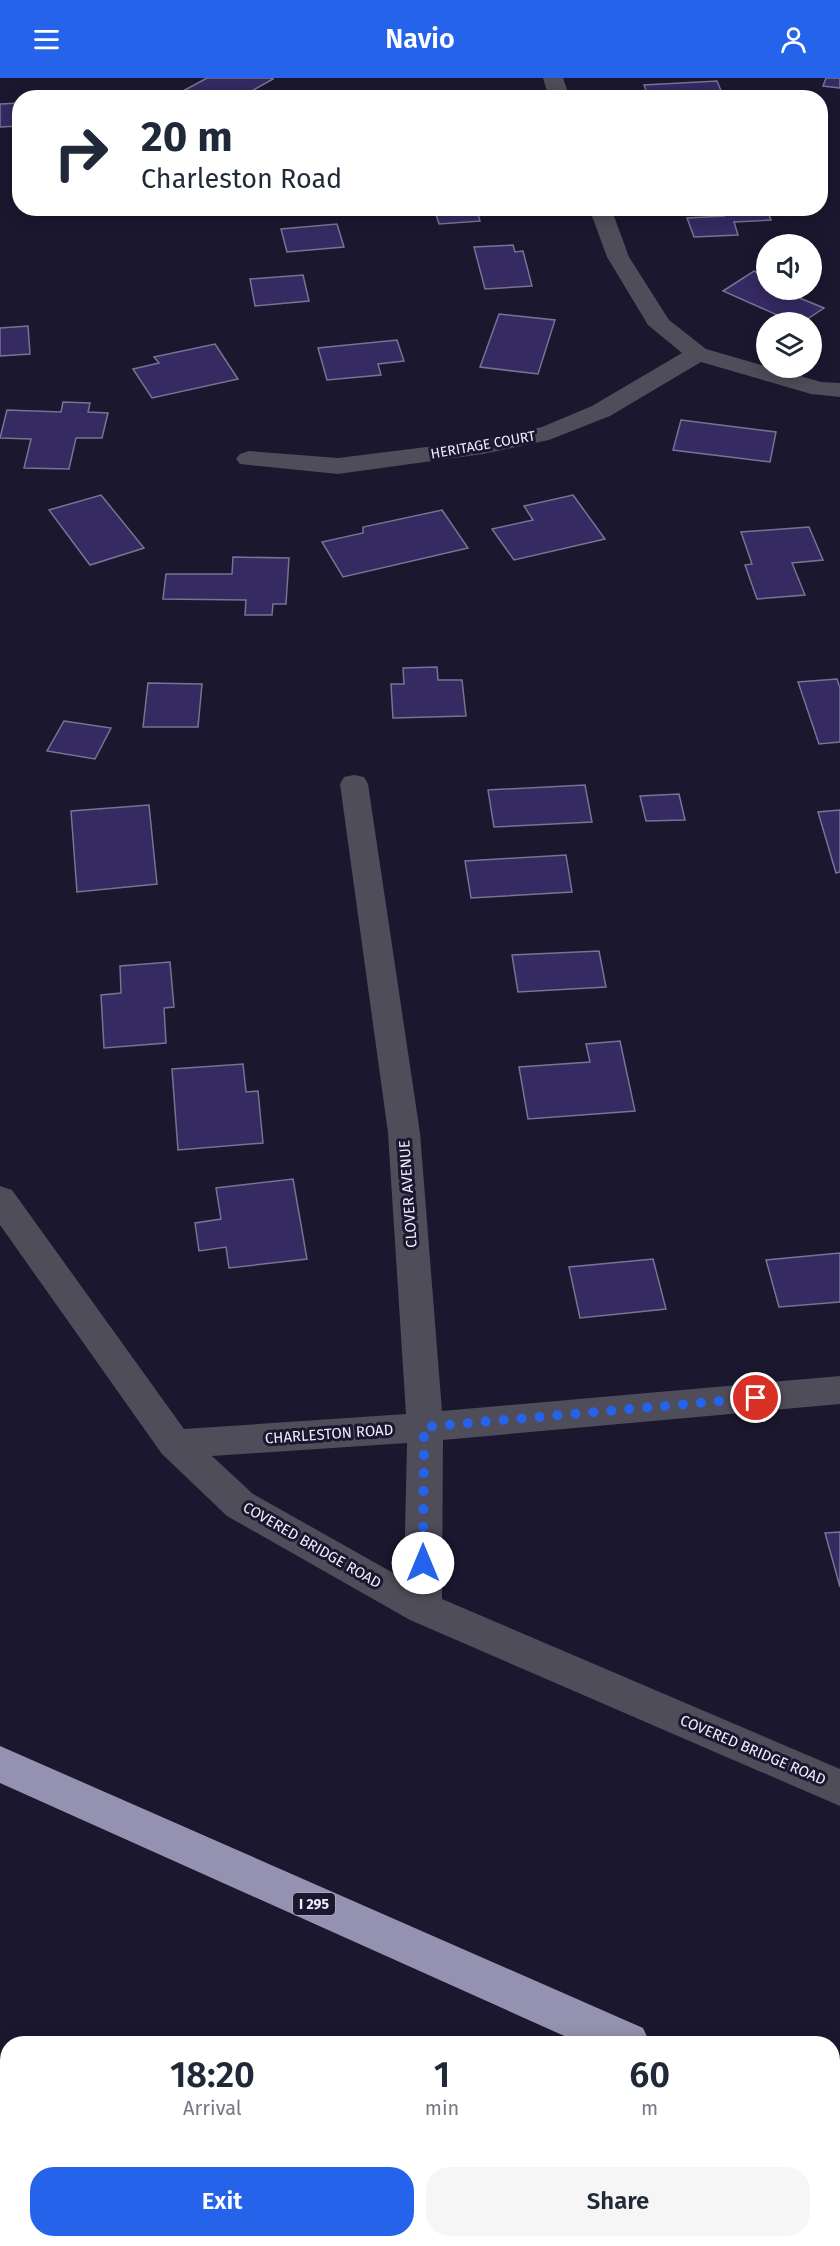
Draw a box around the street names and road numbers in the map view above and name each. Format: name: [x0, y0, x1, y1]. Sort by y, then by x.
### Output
street label: HERITAGE COURT: [429, 427, 537, 463]
street label: CLOVER AVENUE: [395, 1140, 421, 1248]
street label: CHARLESTON ROAD: [264, 1421, 394, 1447]
street label: COVERED BRIDGE ROAD: [240, 1498, 384, 1592]
street label: COVERED BRIDGE ROAD: [677, 1711, 829, 1789]
road number: I 295: [293, 1893, 335, 1915]

